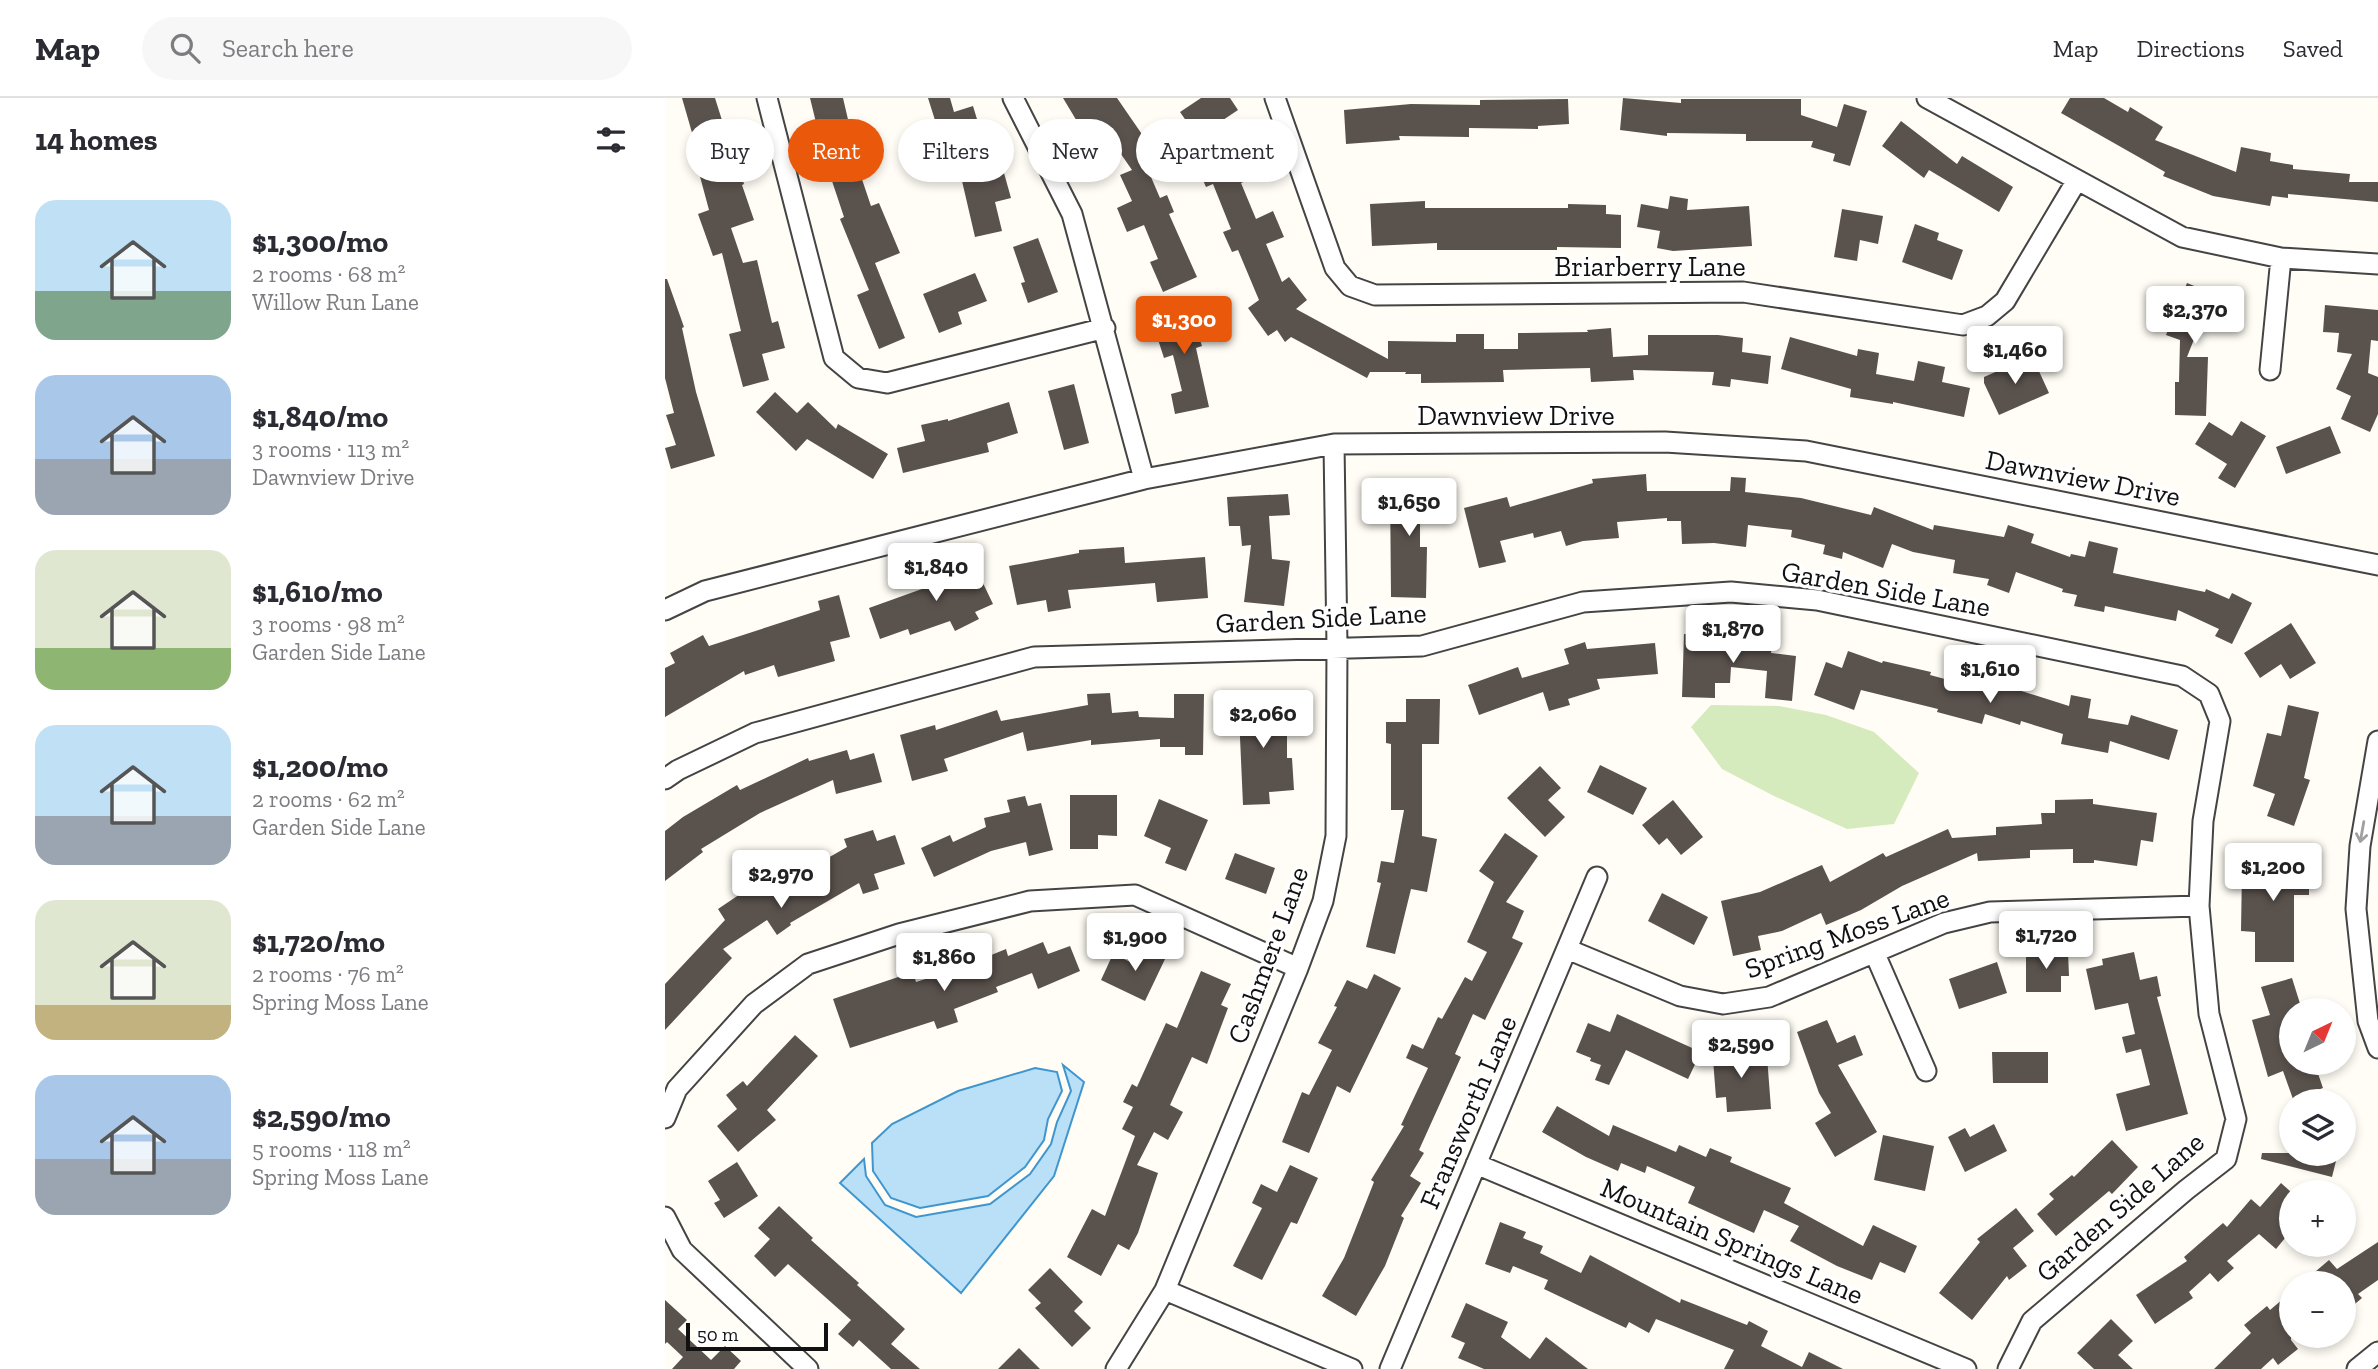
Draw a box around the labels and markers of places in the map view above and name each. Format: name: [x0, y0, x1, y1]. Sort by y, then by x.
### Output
pin: $2,370: [2138, 286, 2252, 346]
pin: $1,300: [1127, 296, 1241, 356]
pin: $1,460: [1958, 327, 2072, 386]
pin: $1,650: [1352, 478, 1466, 538]
pin: $1,840: [879, 544, 993, 603]
pin: $1,870: [1676, 606, 1790, 665]
pin: $1,610: [1933, 646, 2047, 705]
pin: $2,060: [1206, 690, 1320, 750]
pin: $1,200: [2216, 844, 2330, 903]
pin: $2,970: [724, 850, 838, 910]
pin: $1,720: [1989, 912, 2103, 971]
pin: $1,900: [1078, 914, 1192, 973]
pin: $1,860: [887, 934, 1001, 993]
pin: $2,590: [1684, 1020, 1798, 1080]

